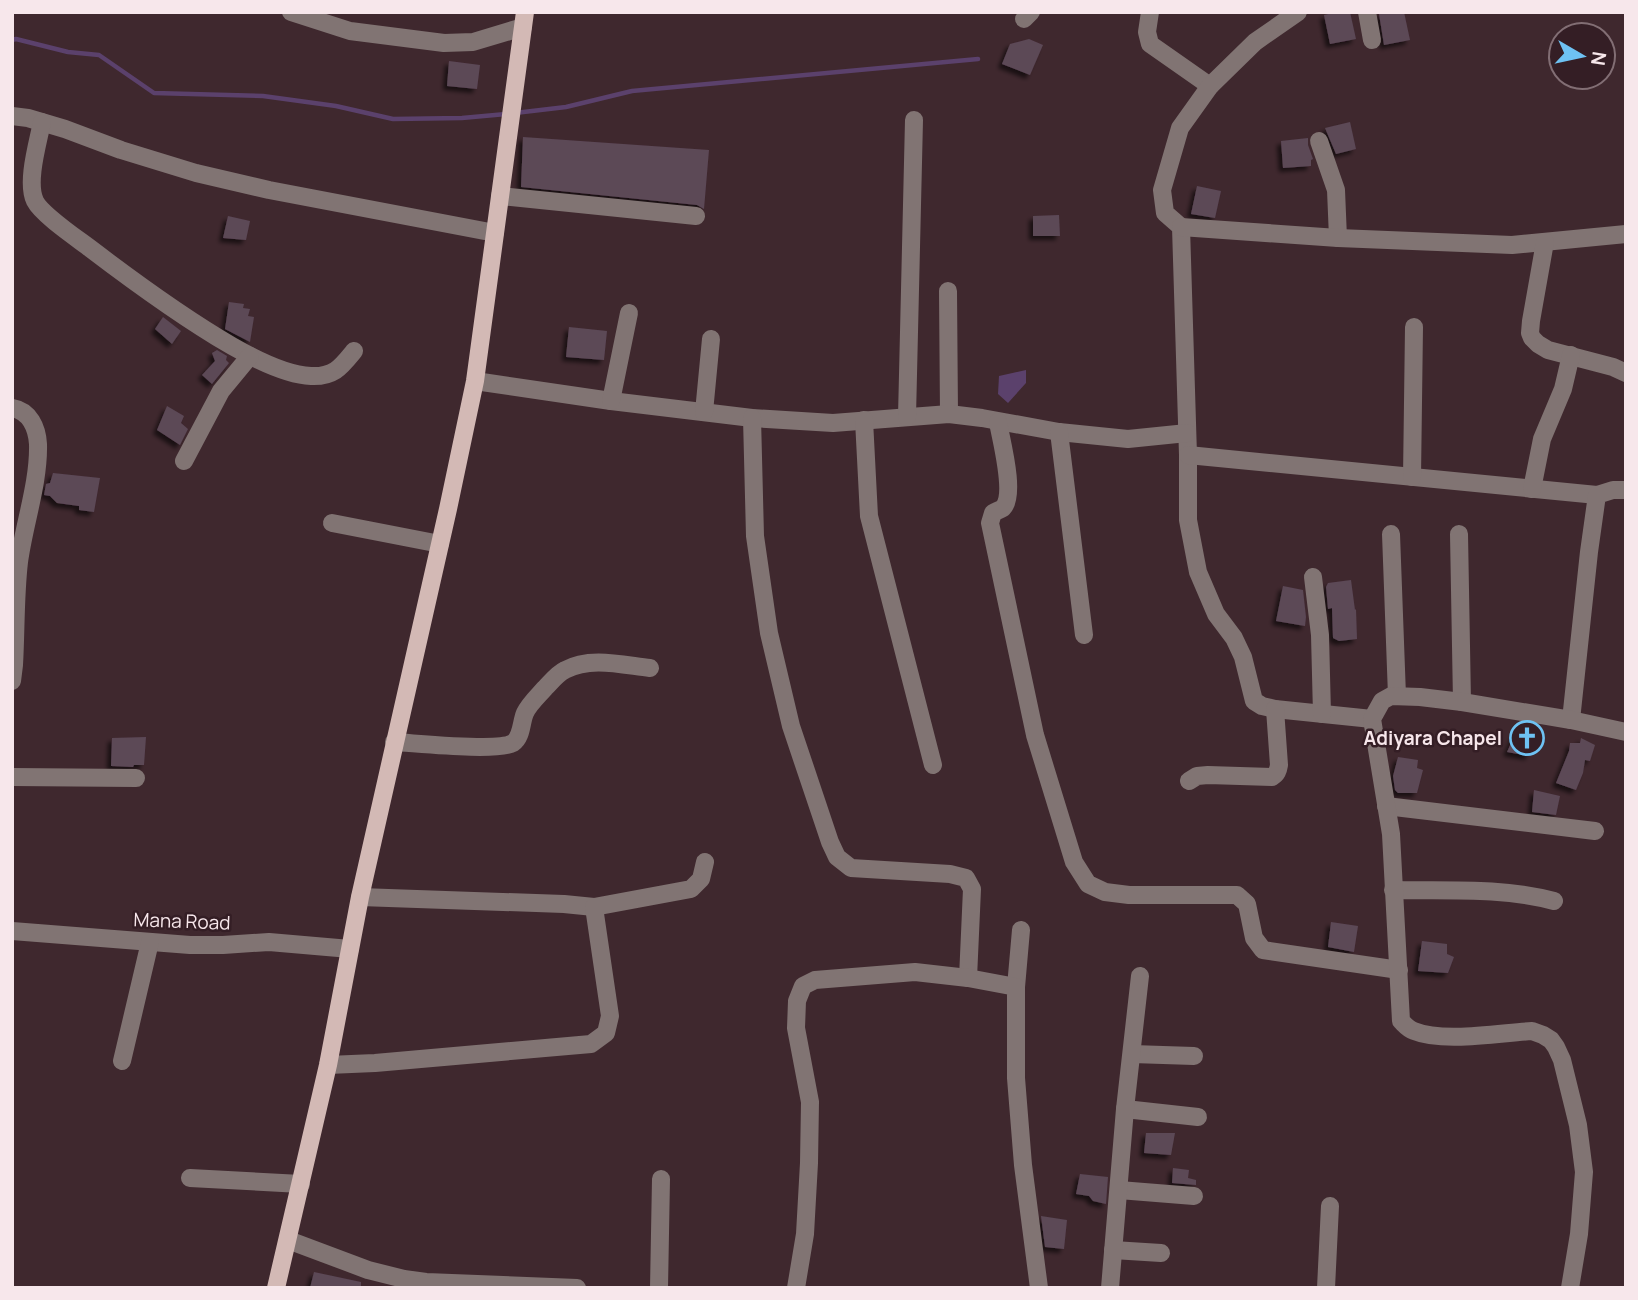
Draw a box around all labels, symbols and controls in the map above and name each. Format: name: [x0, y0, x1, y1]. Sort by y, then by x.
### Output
north arrow: [1547, 21, 1617, 91]
text: N: [1585, 50, 1613, 67]
church icon: Adiyara Chapel: [1508, 719, 1546, 757]
place label: Adiyara Chapel: [1364, 725, 1502, 751]
street label: Mana Road: [133, 906, 231, 936]

